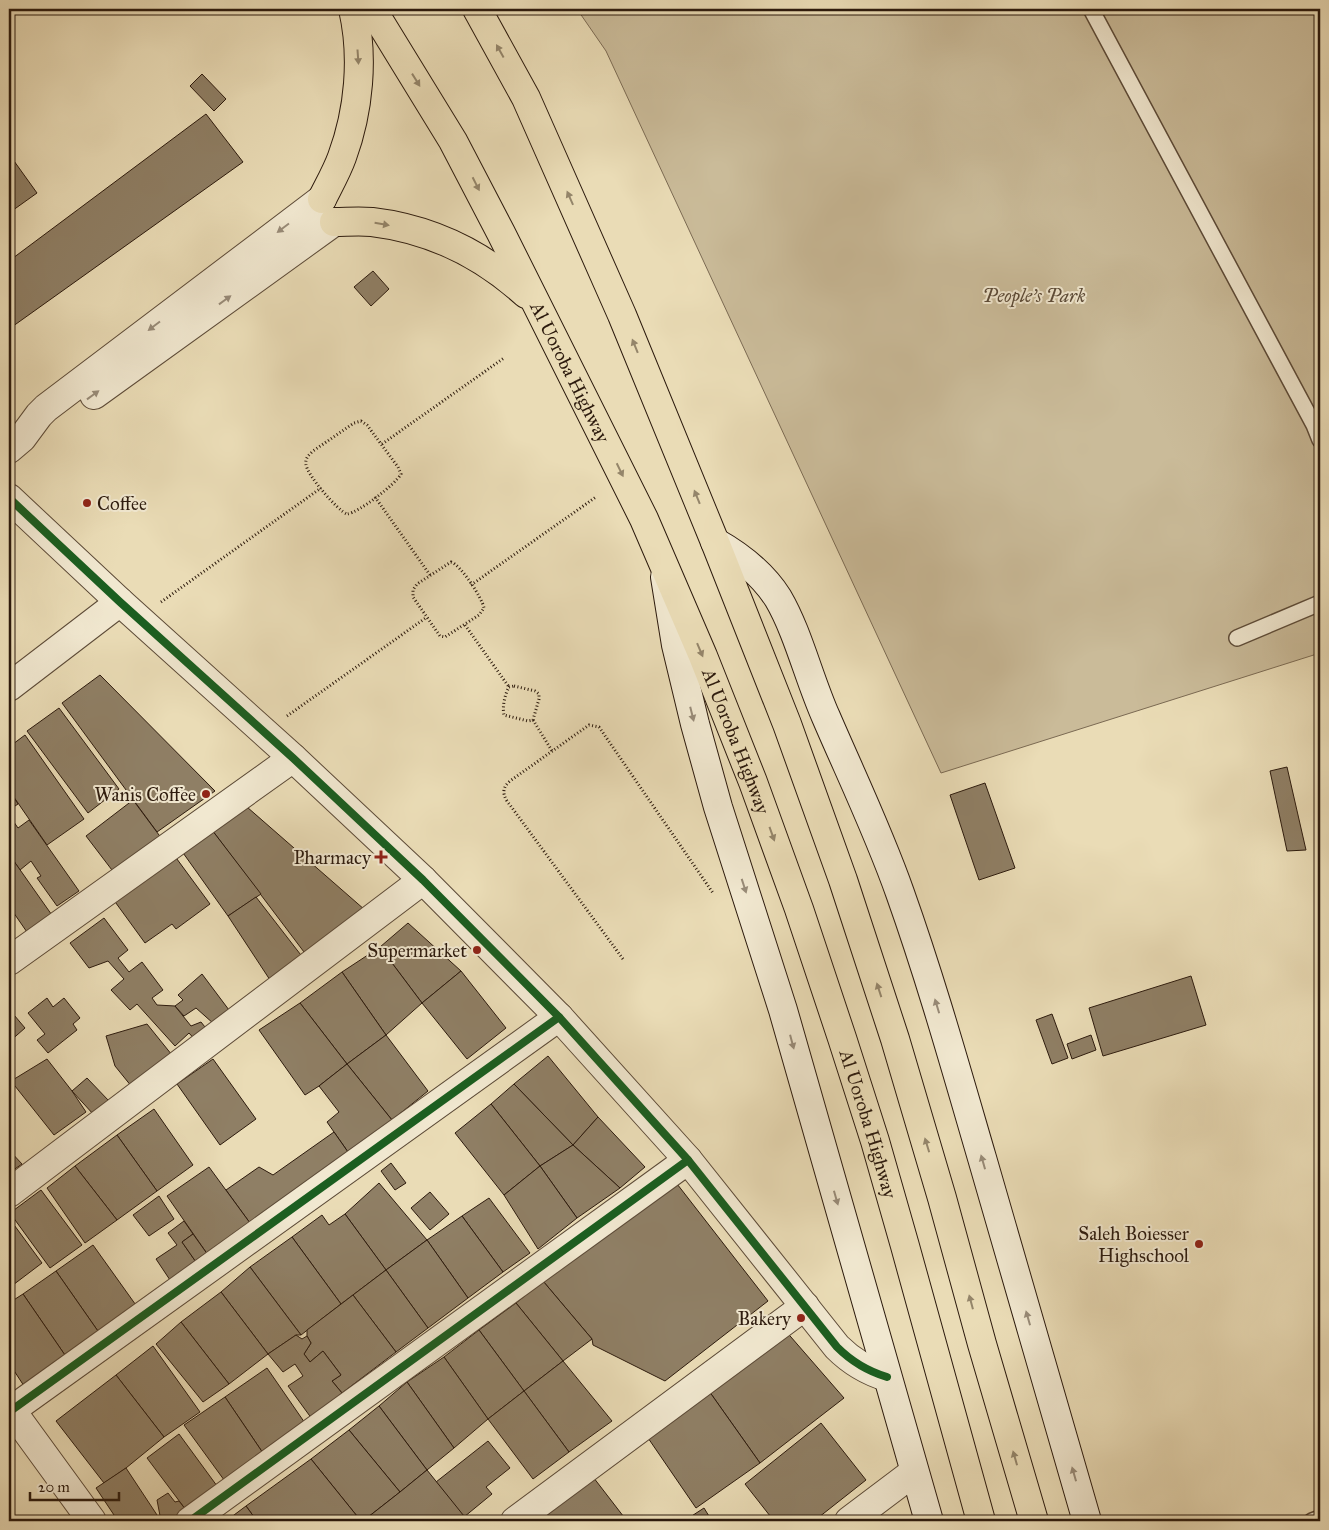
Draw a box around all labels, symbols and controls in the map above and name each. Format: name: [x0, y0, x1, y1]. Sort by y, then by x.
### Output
one-way arrow: [496, 44, 504, 58]
one-way arrow: [355, 49, 363, 65]
one-way arrow: [411, 73, 421, 86]
one-way arrow: [472, 177, 480, 192]
one-way arrow: [566, 191, 574, 205]
one-way arrow: [375, 221, 391, 229]
one-way arrow: [276, 223, 290, 233]
park label: People's Park: [983, 284, 1086, 308]
one-way arrow: [218, 295, 232, 305]
street label: Al Uoroba Highway: [525, 297, 615, 447]
one-way arrow: [148, 321, 161, 332]
one-way arrow: [631, 339, 639, 354]
one-way arrow: [87, 390, 100, 400]
one-way arrow: [616, 463, 624, 477]
one-way arrow: [692, 490, 700, 504]
place label: Coffee: [97, 492, 147, 515]
marker: Coffee: [81, 497, 93, 509]
one-way arrow: [697, 643, 705, 658]
street label: Al Uoroba Highway: [697, 664, 775, 818]
one-way arrow: [688, 707, 696, 722]
place label: Wanis Coffee: [94, 783, 196, 806]
marker: Wanis Coffee: [200, 788, 212, 800]
one-way arrow: [769, 827, 776, 842]
place label: Pharmacy: [294, 846, 372, 869]
marker: Pharmacy: [375, 851, 387, 863]
one-way arrow: [741, 879, 749, 894]
place label: Supermarket: [367, 939, 467, 962]
marker: Supermarket: [471, 944, 483, 956]
one-way arrow: [875, 982, 882, 997]
one-way arrow: [933, 999, 941, 1014]
one-way arrow: [788, 1035, 796, 1050]
street label: Al Uoroba Highway: [834, 1046, 902, 1202]
one-way arrow: [922, 1137, 930, 1152]
one-way arrow: [978, 1155, 986, 1170]
one-way arrow: [832, 1191, 840, 1206]
place label: Saleh Boiesser Highschool: [1078, 1222, 1190, 1268]
marker: Saleh Boiesser Highschool: [1193, 1238, 1205, 1250]
one-way arrow: [966, 1294, 974, 1309]
place label: Bakery: [738, 1307, 792, 1330]
one-way arrow: [1024, 1311, 1032, 1326]
marker: Bakery: [795, 1312, 807, 1324]
one-way arrow: [1011, 1450, 1019, 1465]
one-way arrow: [1069, 1467, 1077, 1482]
scale bar: [30, 1470, 119, 1502]
text: 20 m: [38, 1478, 70, 1496]

